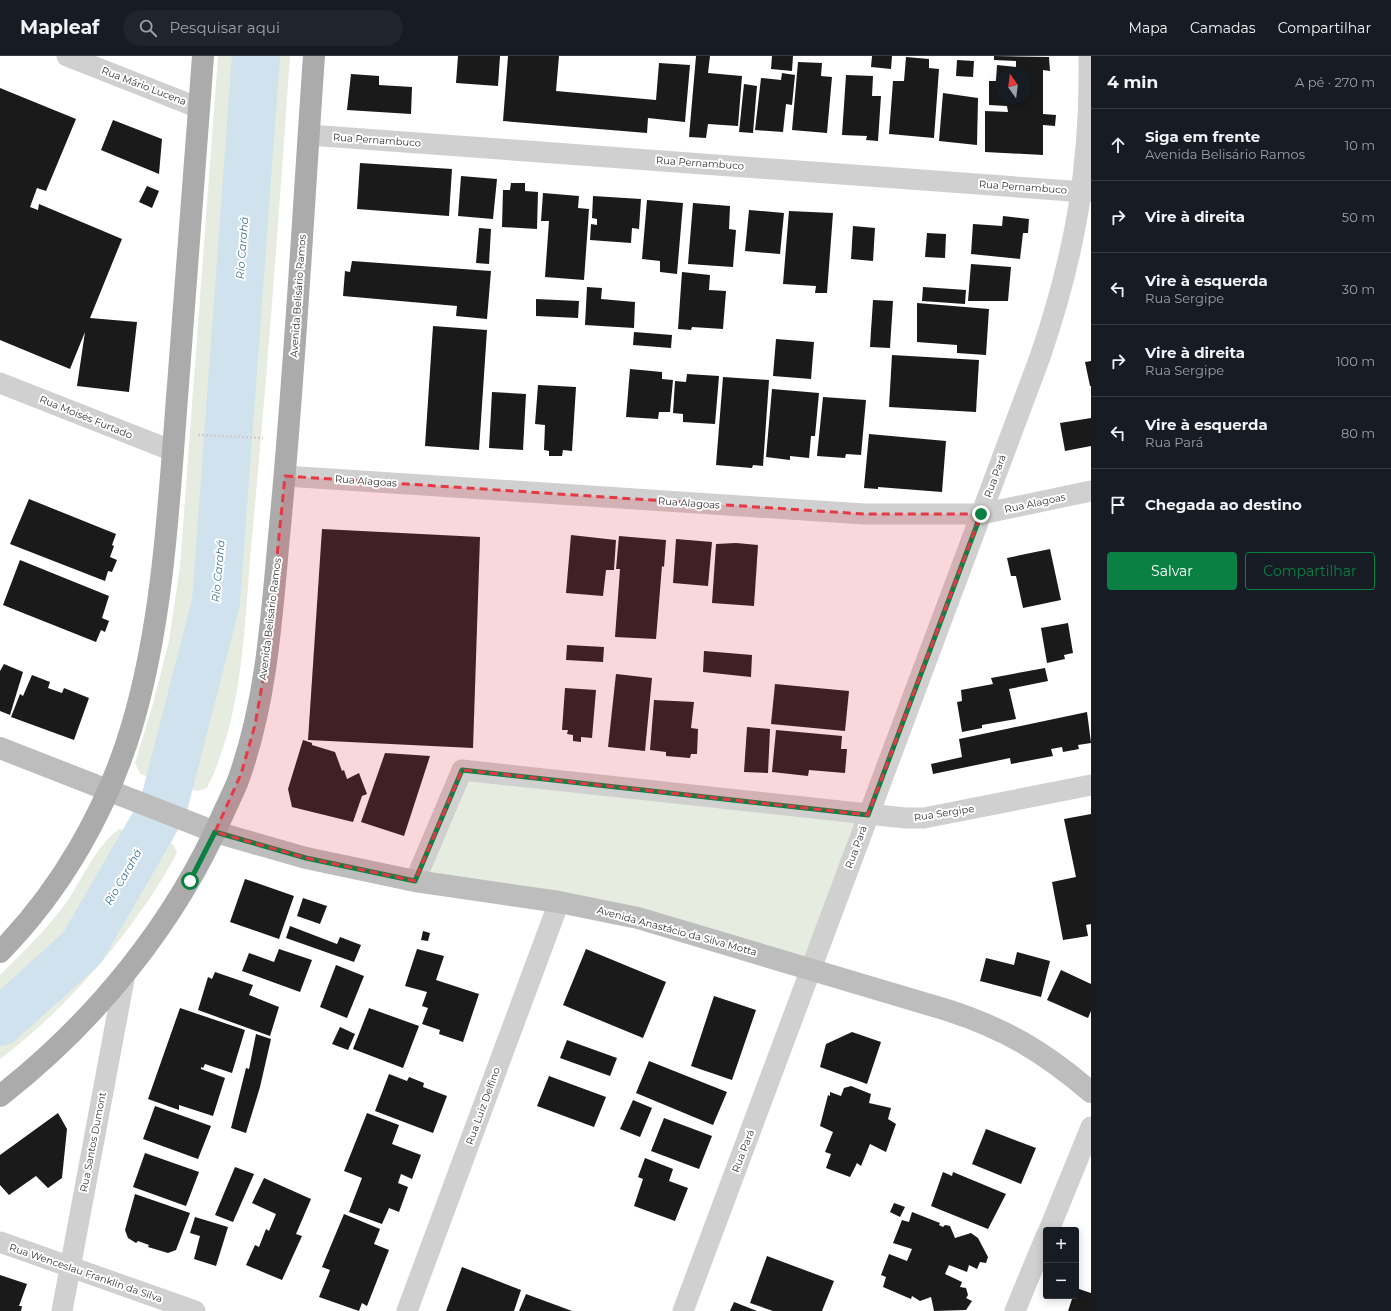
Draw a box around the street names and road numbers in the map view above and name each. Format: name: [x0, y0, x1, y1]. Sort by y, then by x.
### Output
street label: Rua Mário Lucena: [100, 64, 188, 108]
street label: Rua Pernambuco: [333, 130, 421, 150]
street label: Rua Pernambuco: [656, 153, 744, 173]
street label: Rua Pernambuco: [979, 177, 1067, 197]
street label: Avenida Belisário Ramos: [287, 234, 309, 358]
street label: Rua Moisés Furtado: [38, 392, 134, 442]
street label: Rua Pará: [981, 453, 1009, 499]
street label: Rua Alagoas: [335, 472, 398, 490]
street label: Rua Alagoas: [1003, 490, 1067, 516]
street label: Rua Alagoas: [658, 494, 721, 512]
street label: Avenida Belisário Ramos: [256, 557, 284, 681]
street label: Rua Sergipe: [913, 802, 975, 824]
street label: Rua Pará: [842, 824, 870, 870]
street label: Avenida Anastácio da Silva Motta: [596, 903, 758, 959]
street label: Rua Luiz Delfino: [463, 1066, 503, 1146]
street label: Rua Santos Dumont: [77, 1091, 109, 1193]
street label: Rua Pará: [729, 1128, 757, 1174]
street label: Rua Wenceslau Franklin da Silva: [8, 1241, 164, 1305]

